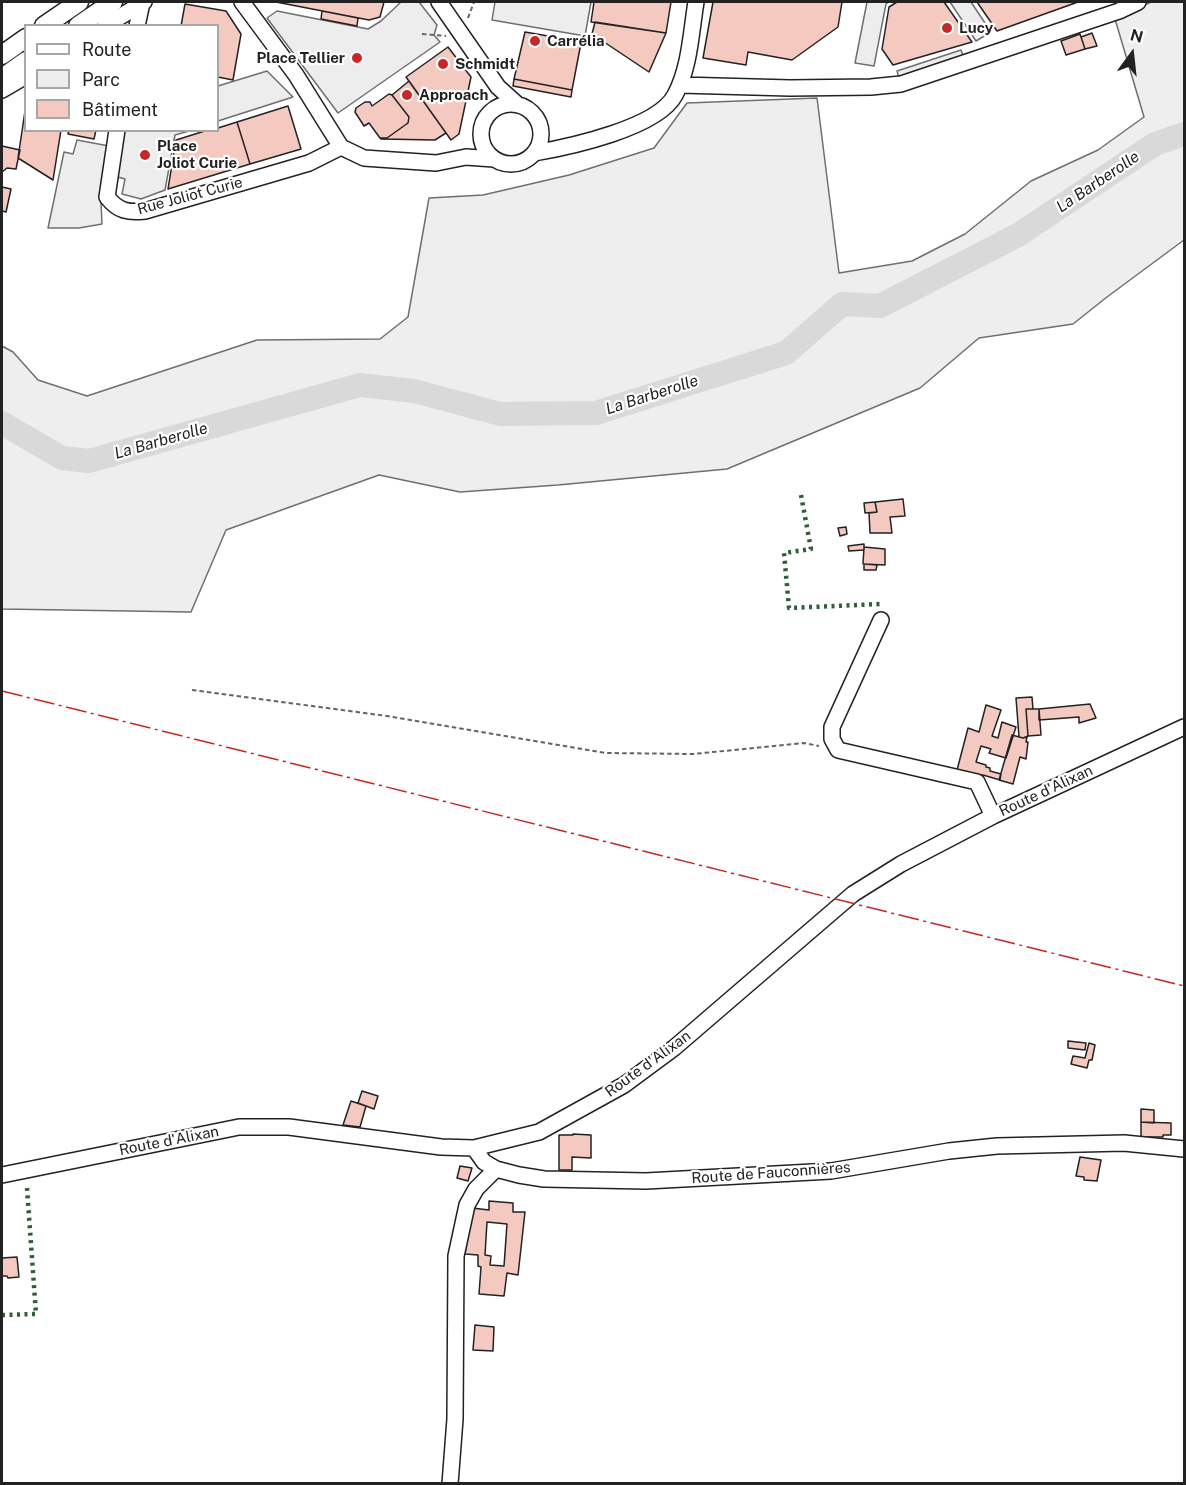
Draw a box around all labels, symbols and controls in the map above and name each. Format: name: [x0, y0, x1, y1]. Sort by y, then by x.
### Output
place label: Lucy: [959, 19, 993, 37]
marker: Lucy: [940, 21, 954, 35]
legend: [24, 24, 219, 132]
north arrow: [1102, 24, 1162, 84]
text: N: [1128, 25, 1145, 47]
place label: Carrélia: [547, 32, 604, 50]
marker: Carrélia: [528, 34, 542, 48]
text: Route: [82, 39, 131, 60]
place label: Place Tellier: [256, 49, 345, 67]
marker: Place Tellier: [350, 51, 364, 65]
place label: Schmidt: [455, 55, 515, 73]
marker: Schmidt: [436, 57, 450, 71]
text: Parc: [82, 69, 120, 90]
place label: Approach: [419, 86, 488, 104]
marker: Approach: [400, 88, 414, 102]
text: Bâtiment: [82, 99, 158, 120]
place label: Place Joliot Curie: [157, 137, 237, 172]
water label: La Barberolle: [1053, 147, 1143, 217]
marker: Place Joliot Curie: [138, 148, 152, 162]
street label: Rue Joliot Curie: [135, 173, 245, 219]
water label: La Barberolle: [603, 371, 701, 419]
water label: La Barberolle: [112, 419, 210, 463]
street label: Route d'Alixan: [996, 761, 1096, 821]
street label: Route d'Alixan: [602, 1027, 694, 1101]
street label: Route d'Alixan: [118, 1122, 220, 1160]
street label: Route de Fauconnières: [691, 1158, 851, 1188]

